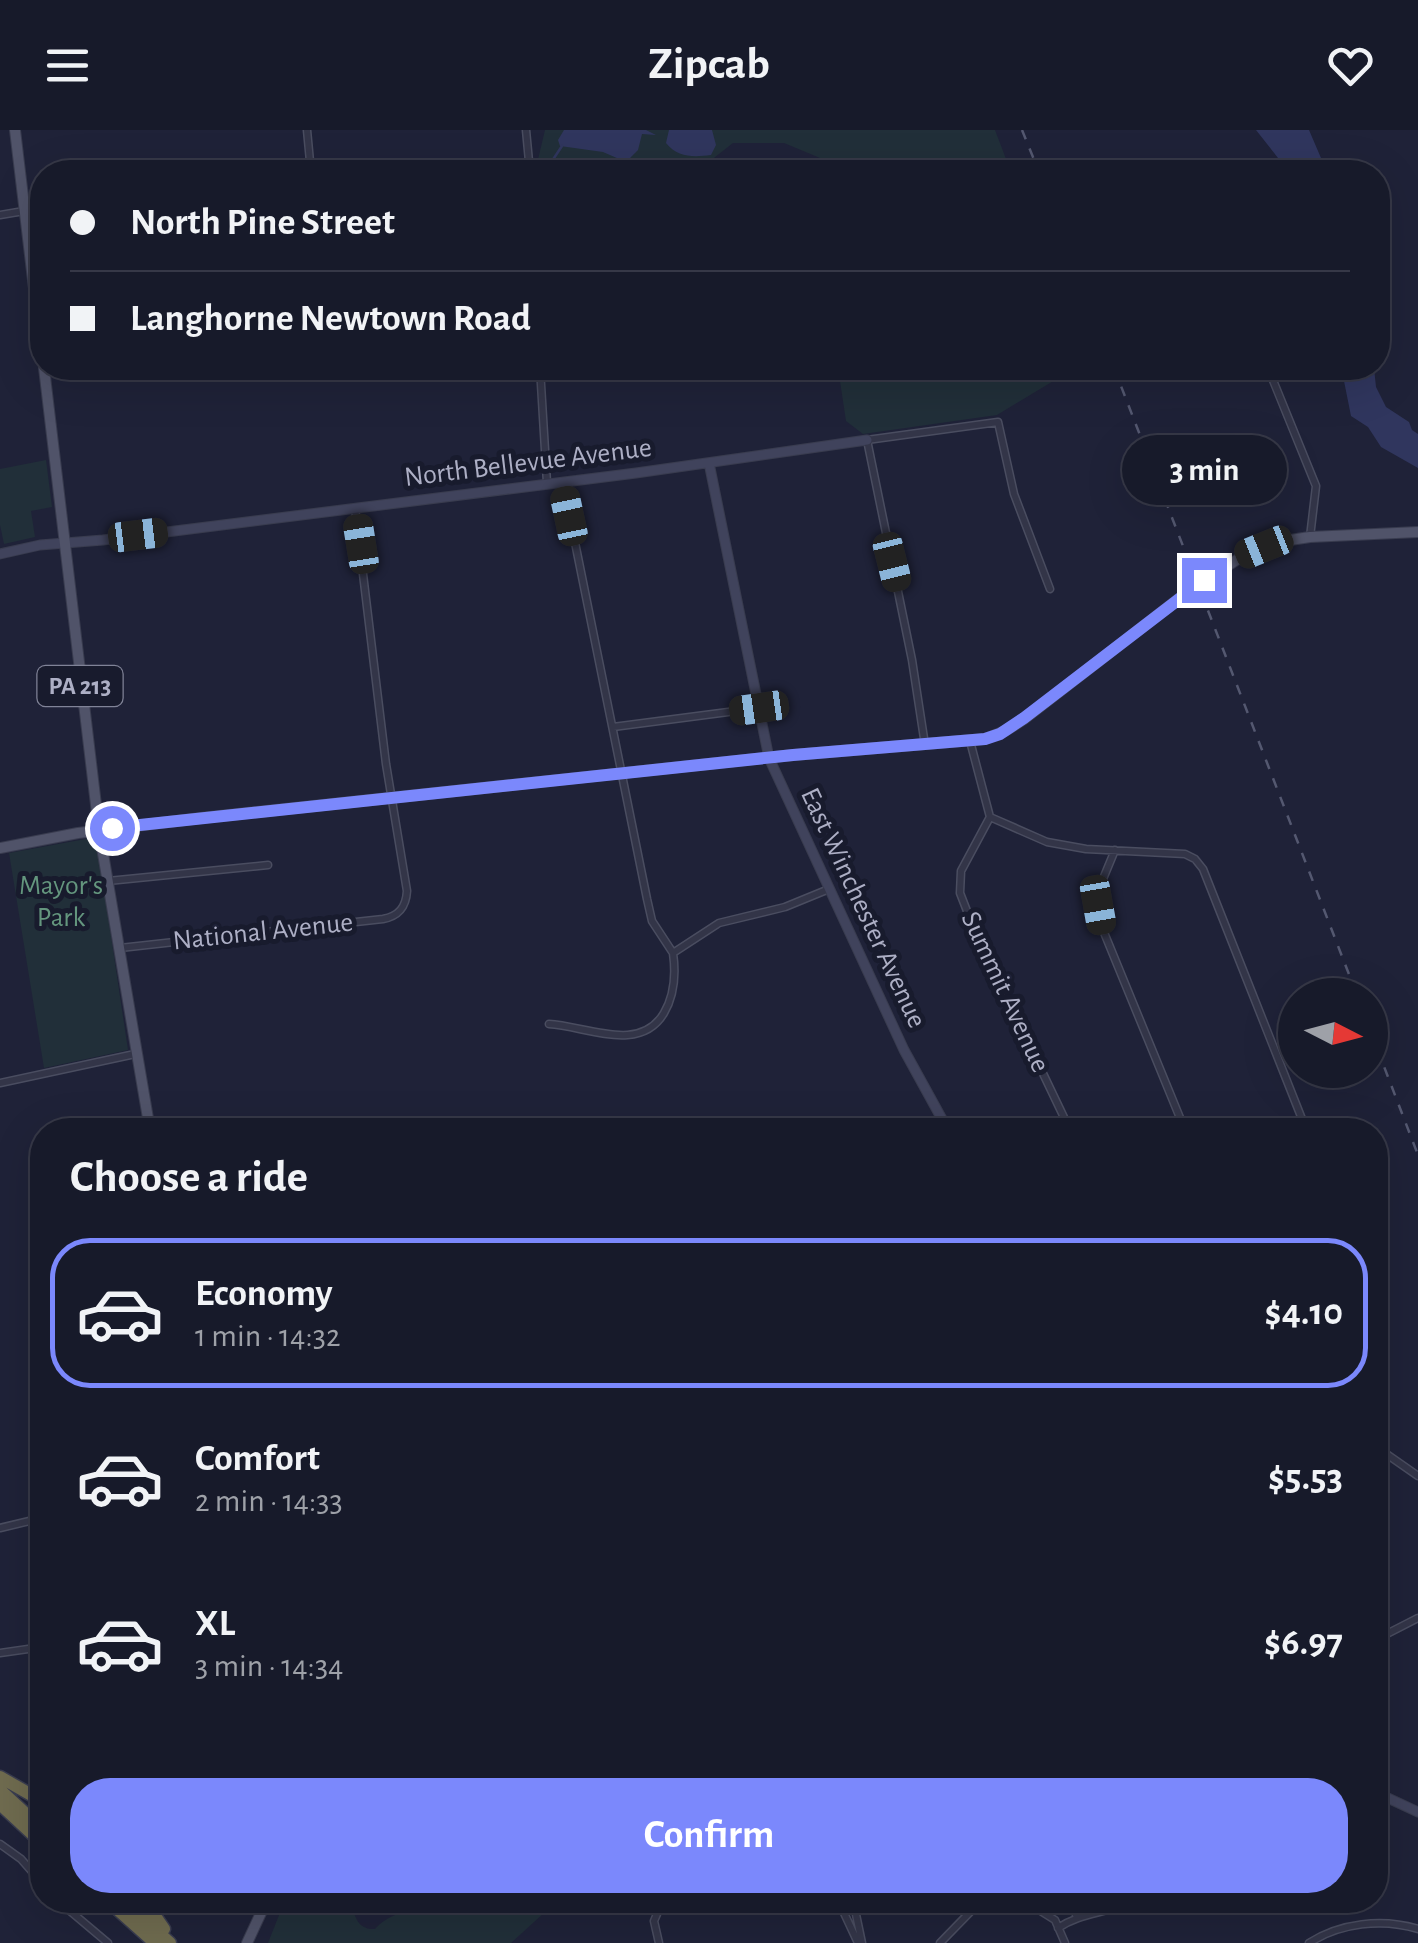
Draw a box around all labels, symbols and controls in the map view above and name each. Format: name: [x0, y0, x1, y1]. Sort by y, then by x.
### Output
icon: menu: [40, 38, 95, 93]
icon: heart: [1323, 38, 1378, 93]
text: Zipcab: [648, 42, 770, 87]
text: North Pine Street: [130, 204, 395, 242]
text: Langhorne Newtown Road: [130, 300, 531, 338]
street label: North Bellevue Avenue: [403, 434, 653, 492]
callout: 3 min: [1122, 435, 1286, 505]
text: 3 min: [1170, 454, 1239, 486]
car: [548, 484, 590, 548]
car: [341, 512, 381, 576]
car: [106, 516, 170, 554]
car: [1231, 522, 1297, 572]
car: [870, 529, 914, 595]
route end: [1182, 558, 1227, 603]
road number: PA 213: [38, 666, 122, 706]
car: [727, 689, 791, 727]
street label: East Winchester Avenue: [795, 784, 931, 1032]
route start: [90, 806, 135, 851]
park label: Mayor's Park: [19, 872, 103, 932]
car: [1078, 873, 1118, 937]
street label: Summit Avenue: [956, 907, 1054, 1077]
street label: National Avenue: [171, 909, 355, 955]
north arrow: [1278, 978, 1388, 1088]
map controls: [1278, 978, 1388, 1088]
text: Choose a ride: [70, 1155, 308, 1200]
icon: car: [75, 1268, 165, 1358]
text: Economy: [195, 1275, 333, 1313]
text: $4.10: [1265, 1294, 1343, 1332]
text: 1 min · 14:32: [195, 1320, 341, 1352]
icon: car: [75, 1433, 165, 1523]
text: Comfort: [195, 1440, 320, 1478]
text: $5.53: [1268, 1459, 1343, 1497]
text: 2 min · 14:33: [195, 1485, 343, 1517]
icon: car: [75, 1598, 165, 1688]
text: XL: [195, 1605, 235, 1643]
text: $6.97: [1264, 1624, 1343, 1662]
text: 3 min · 14:34: [195, 1650, 344, 1682]
button: Confirm: [70, 1778, 1348, 1893]

